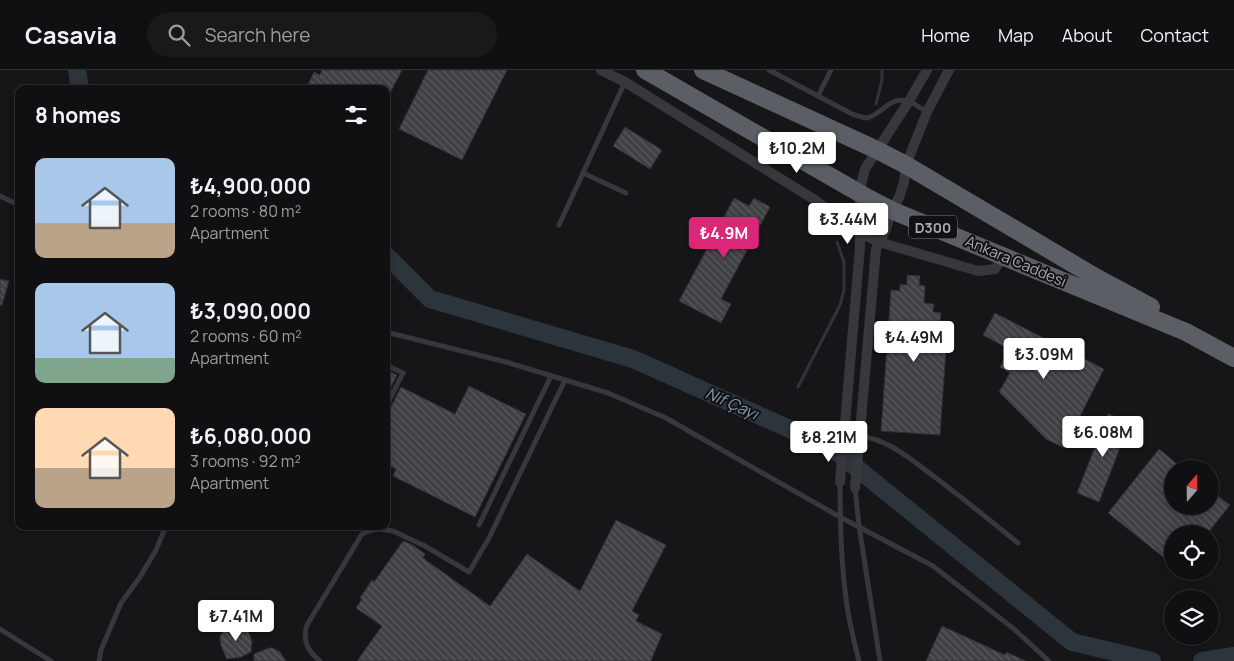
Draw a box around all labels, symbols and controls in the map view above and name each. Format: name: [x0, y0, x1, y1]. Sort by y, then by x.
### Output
search box: [147, 12, 497, 57]
text: Casavia: [25, 18, 117, 51]
icon: search: [165, 21, 193, 49]
text: Search here: [205, 22, 310, 48]
text: Home: [921, 23, 970, 47]
text: Map: [998, 23, 1034, 47]
text: About: [1062, 23, 1112, 47]
text: Contact: [1140, 23, 1209, 47]
text: 8 homes: [35, 101, 121, 129]
icon: filters: [342, 101, 370, 129]
pin: ₺10.2M: [756, 132, 838, 174]
text: ₺10.2M: [769, 137, 825, 159]
text: ₺4,900,000: [190, 172, 311, 200]
icon: home: [75, 178, 135, 238]
text: 2 rooms · 80 m²: [190, 200, 301, 222]
pin: ₺3.44M: [807, 202, 889, 245]
text: ₺3.44M: [819, 208, 877, 230]
pin: ₺4.9M: [689, 216, 759, 259]
road number: D300: [909, 216, 957, 238]
text: Apartment: [190, 222, 269, 244]
text: ₺4.9M: [700, 222, 748, 244]
street label: Ankara Caddesi: [962, 230, 1070, 292]
text: ₺3,090,000: [190, 297, 311, 325]
icon: home: [75, 303, 135, 363]
pin: ₺4.49M: [873, 320, 955, 363]
text: 2 rooms · 60 m²: [190, 325, 302, 347]
text: ₺4.49M: [885, 326, 943, 348]
pin: ₺3.09M: [1003, 338, 1085, 380]
text: ₺3.09M: [1015, 343, 1073, 365]
text: Apartment: [190, 347, 269, 369]
water label: Nif Çayı: [702, 382, 763, 425]
pin: ₺6.08M: [1062, 416, 1144, 458]
pin: ₺8.21M: [788, 420, 870, 463]
text: ₺6.08M: [1073, 421, 1133, 443]
text: ₺6,080,000: [190, 422, 312, 450]
text: ₺8.21M: [801, 426, 857, 448]
icon: home: [75, 428, 135, 488]
text: 3 rooms · 92 m²: [190, 450, 301, 472]
north arrow: [1164, 460, 1219, 515]
map controls: [1164, 460, 1219, 645]
text: Apartment: [190, 472, 269, 494]
button: locate: [1164, 525, 1219, 580]
button: layers: [1164, 590, 1219, 645]
pin: ₺7.41M: [195, 600, 277, 642]
text: ₺7.41M: [209, 605, 263, 627]

